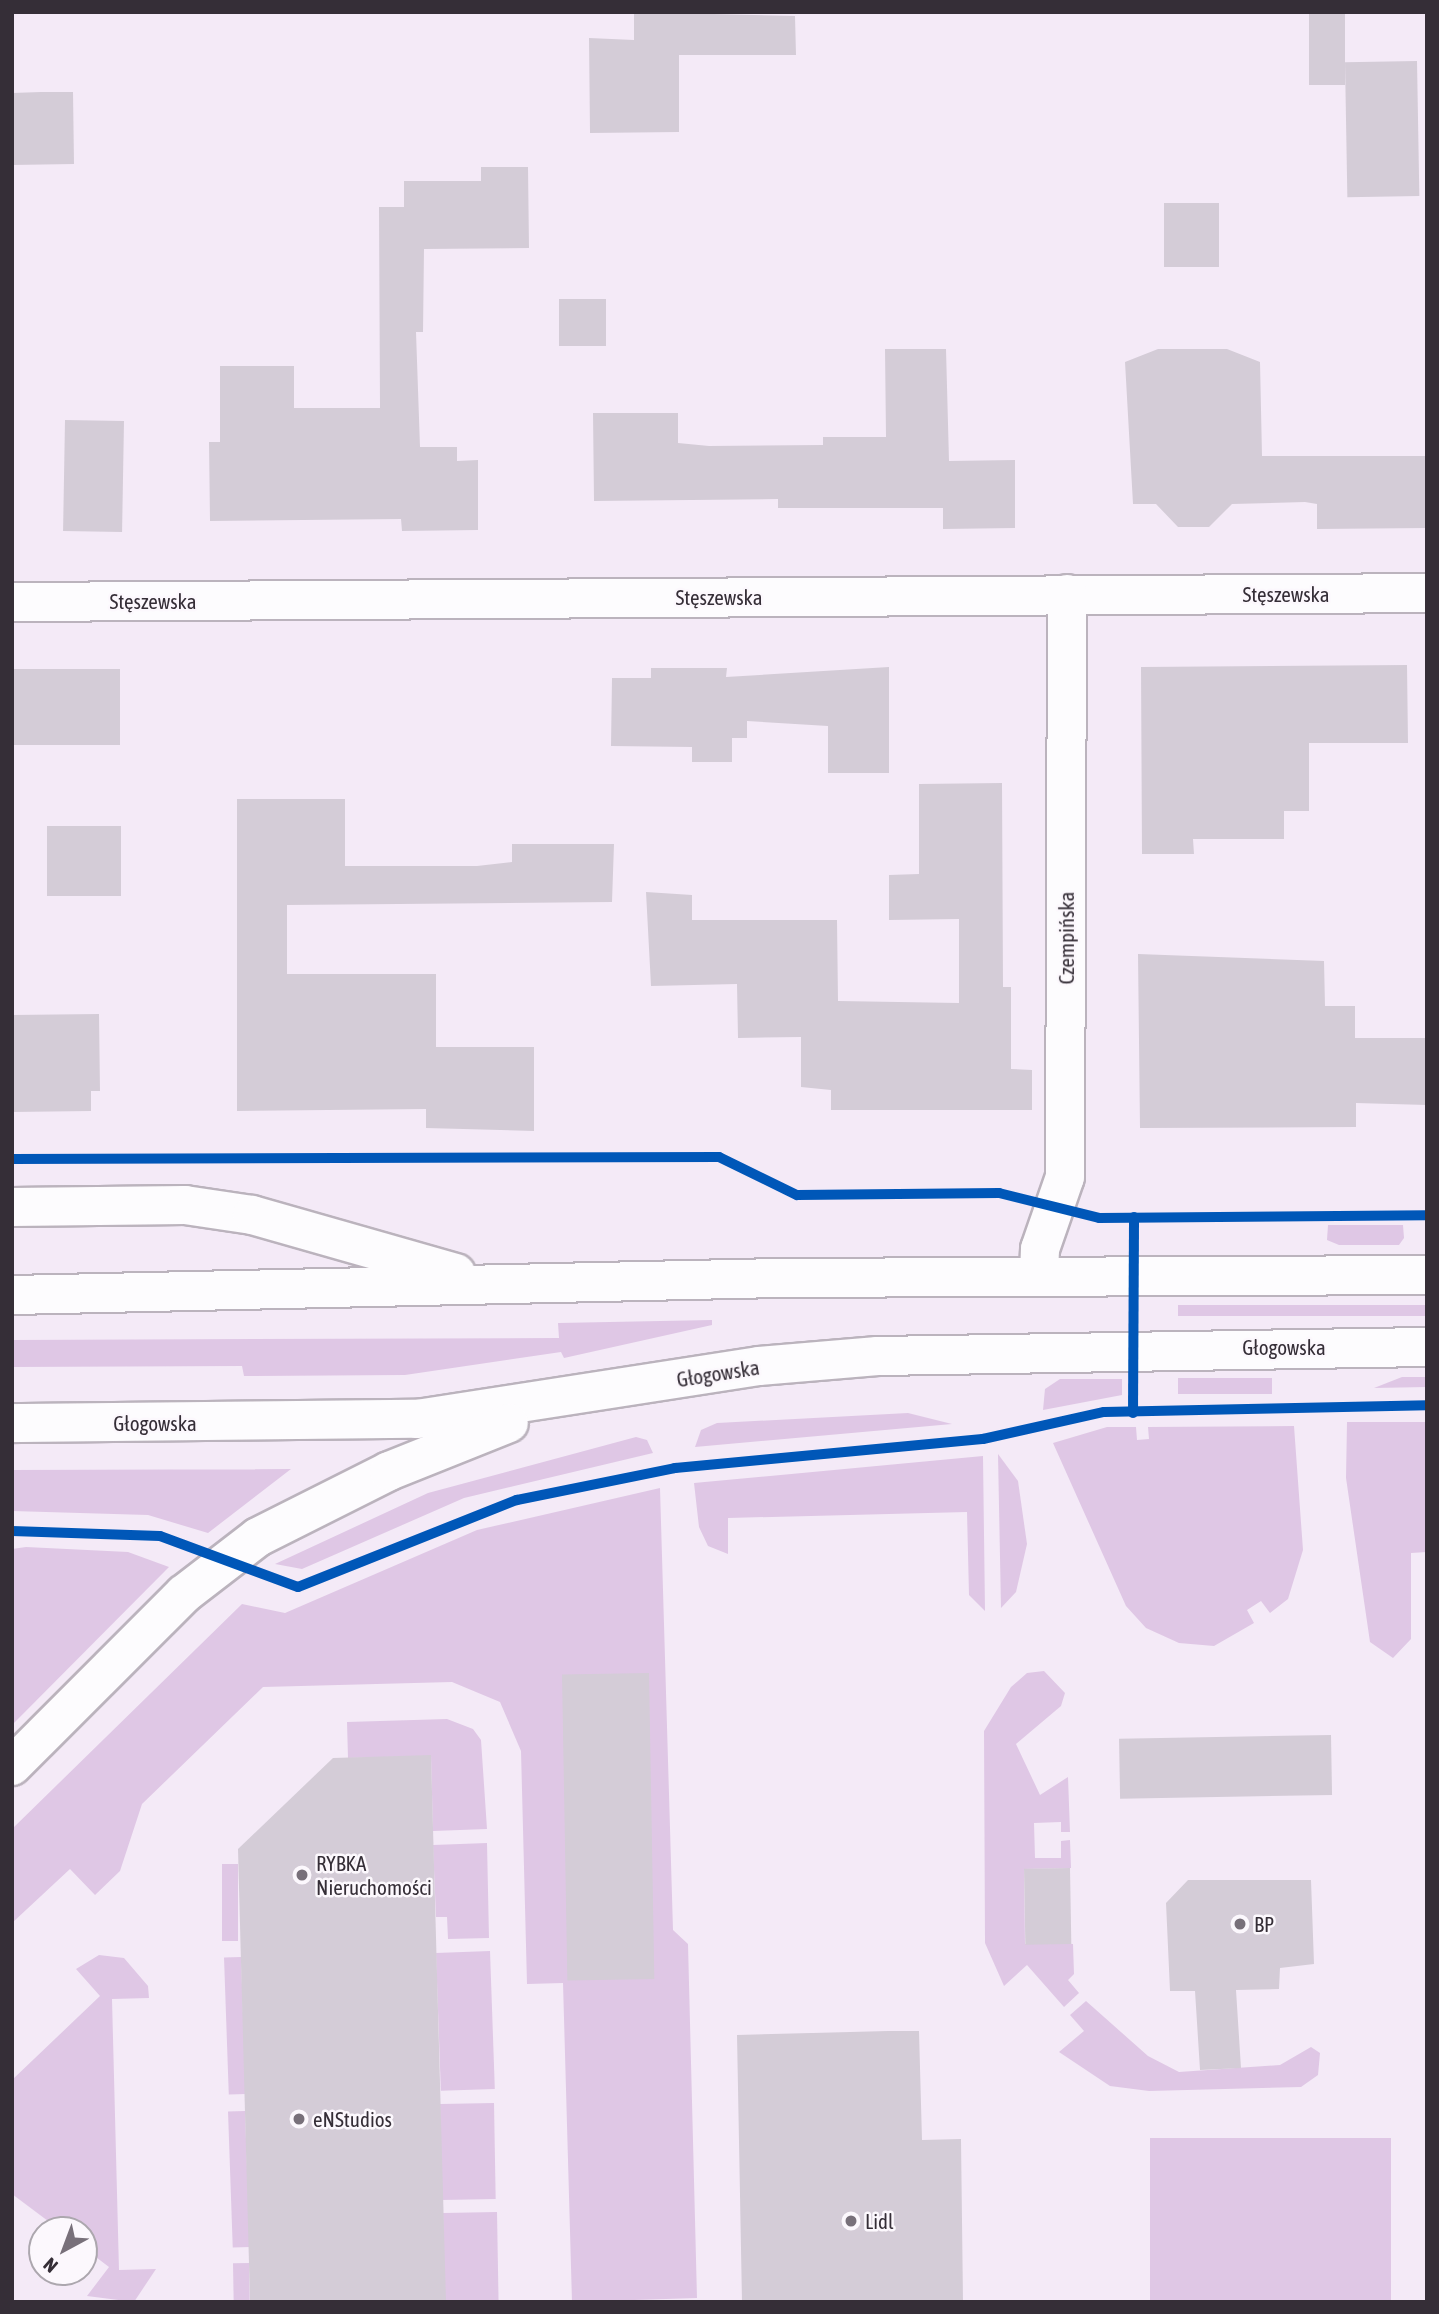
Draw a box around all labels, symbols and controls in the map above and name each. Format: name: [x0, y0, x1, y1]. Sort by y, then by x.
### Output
street label: Stęszewska: [1242, 581, 1330, 607]
street label: Stęszewska: [675, 584, 763, 610]
street label: Stęszewska: [109, 588, 197, 614]
street label: Czempińska: [1053, 892, 1079, 984]
street label: Głogowska: [1242, 1334, 1326, 1360]
street label: Głogowska: [675, 1354, 761, 1392]
street label: Głogowska: [113, 1410, 197, 1436]
place label: RYBKA Nieruchomości: [316, 1850, 432, 1900]
marker: RYBKA Nieruchomości: [294, 1867, 310, 1883]
place label: BP: [1254, 1911, 1274, 1937]
marker: BP: [1232, 1916, 1248, 1932]
place label: eNStudios: [313, 2106, 392, 2132]
marker: eNStudios: [291, 2111, 307, 2127]
place label: Lidl: [865, 2208, 893, 2234]
marker: Lidl: [843, 2213, 859, 2229]
north arrow: [28, 2216, 98, 2286]
text: N: [39, 2253, 62, 2277]

